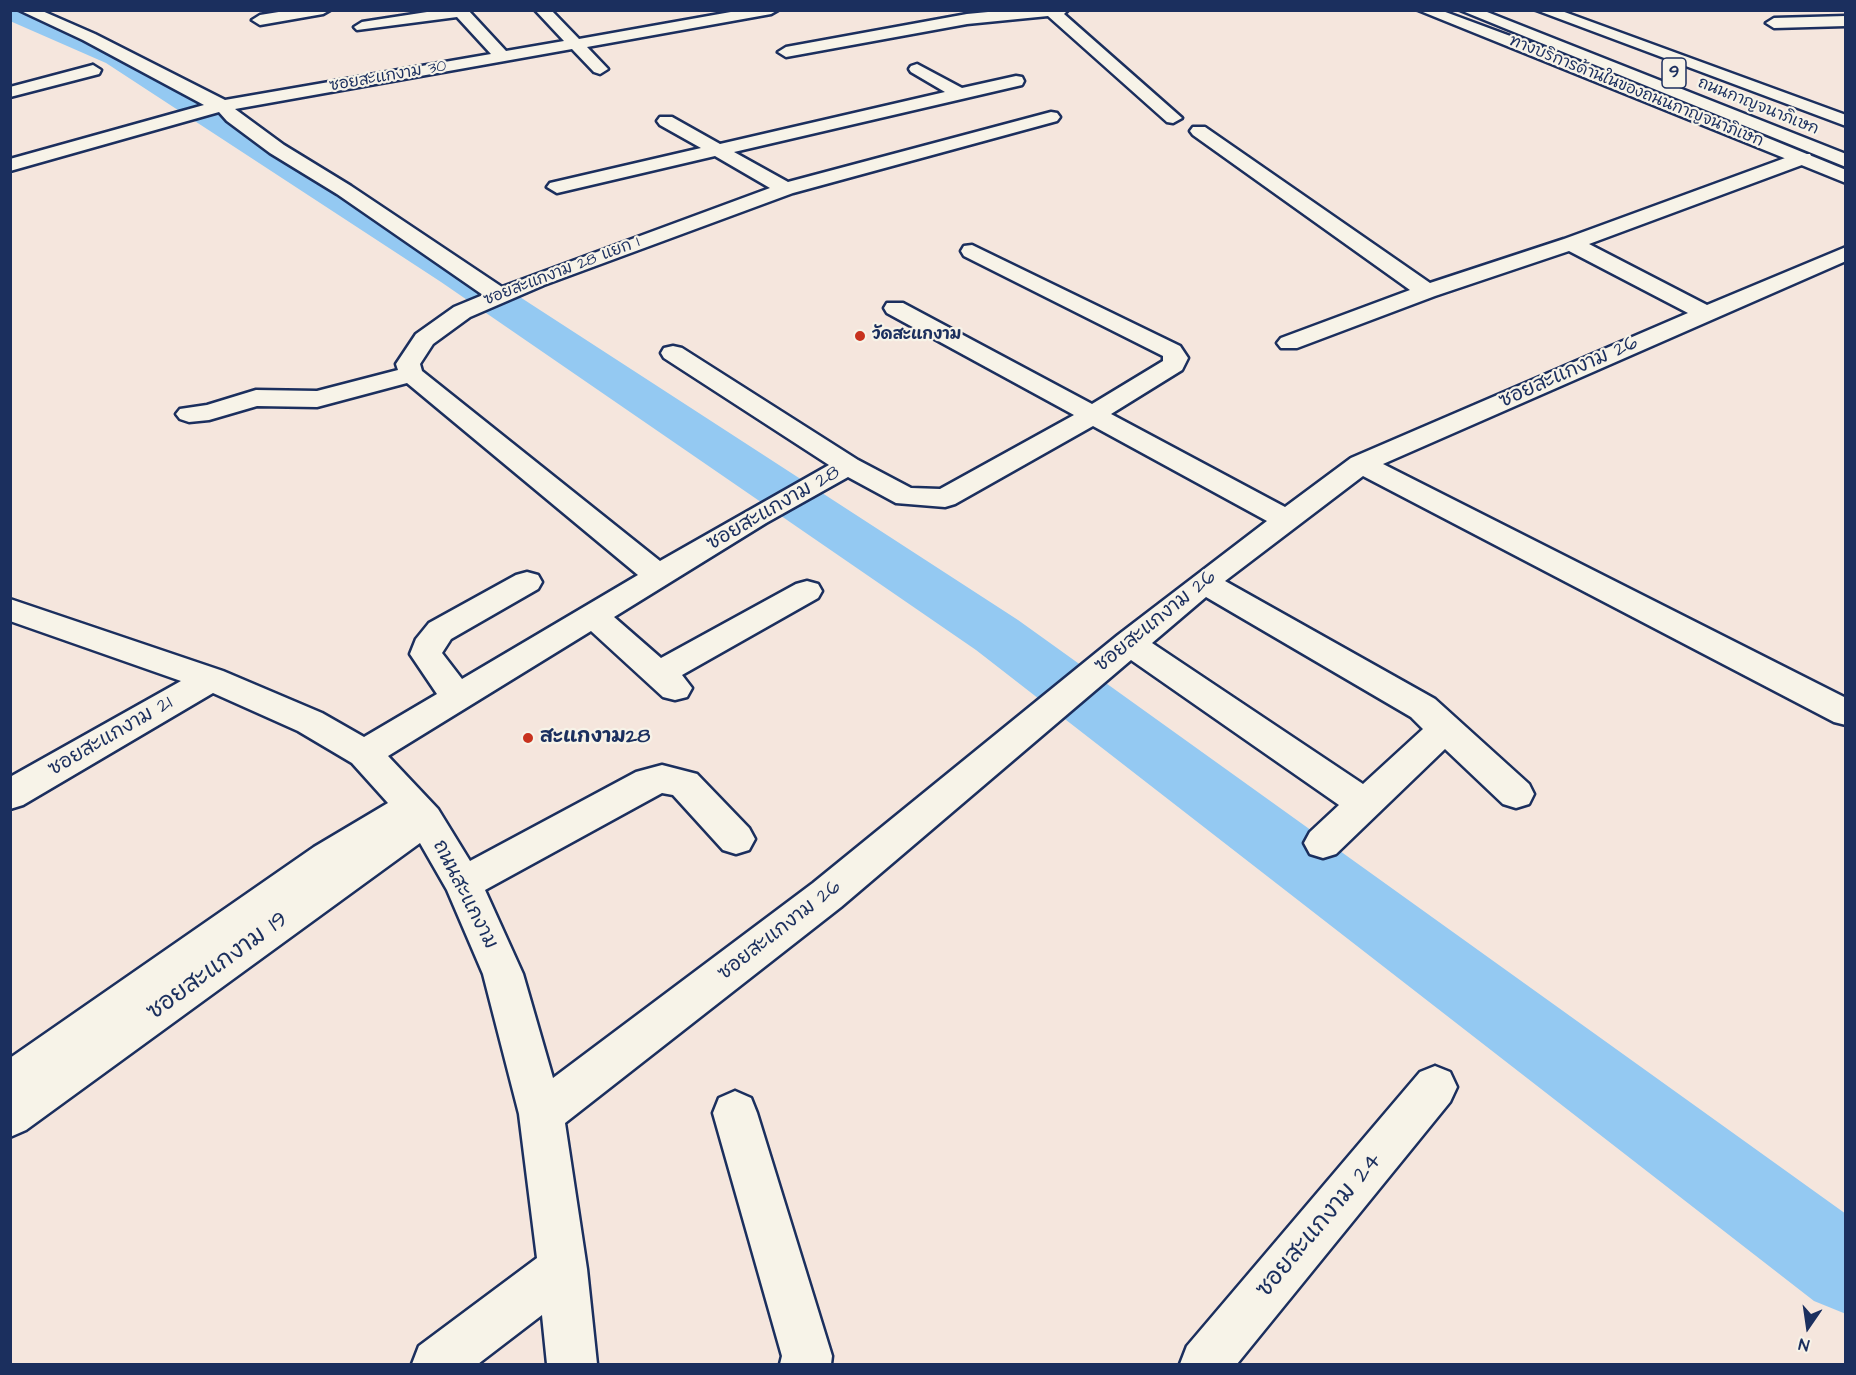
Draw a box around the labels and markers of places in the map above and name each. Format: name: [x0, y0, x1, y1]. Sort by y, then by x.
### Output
place label: วัดสะแกงาม: [872, 326, 961, 346]
marker: วัดสะแกงาม: [853, 329, 867, 343]
place label: สะแกงาม28: [540, 726, 650, 750]
marker: สะแกงาม28: [521, 731, 535, 745]

